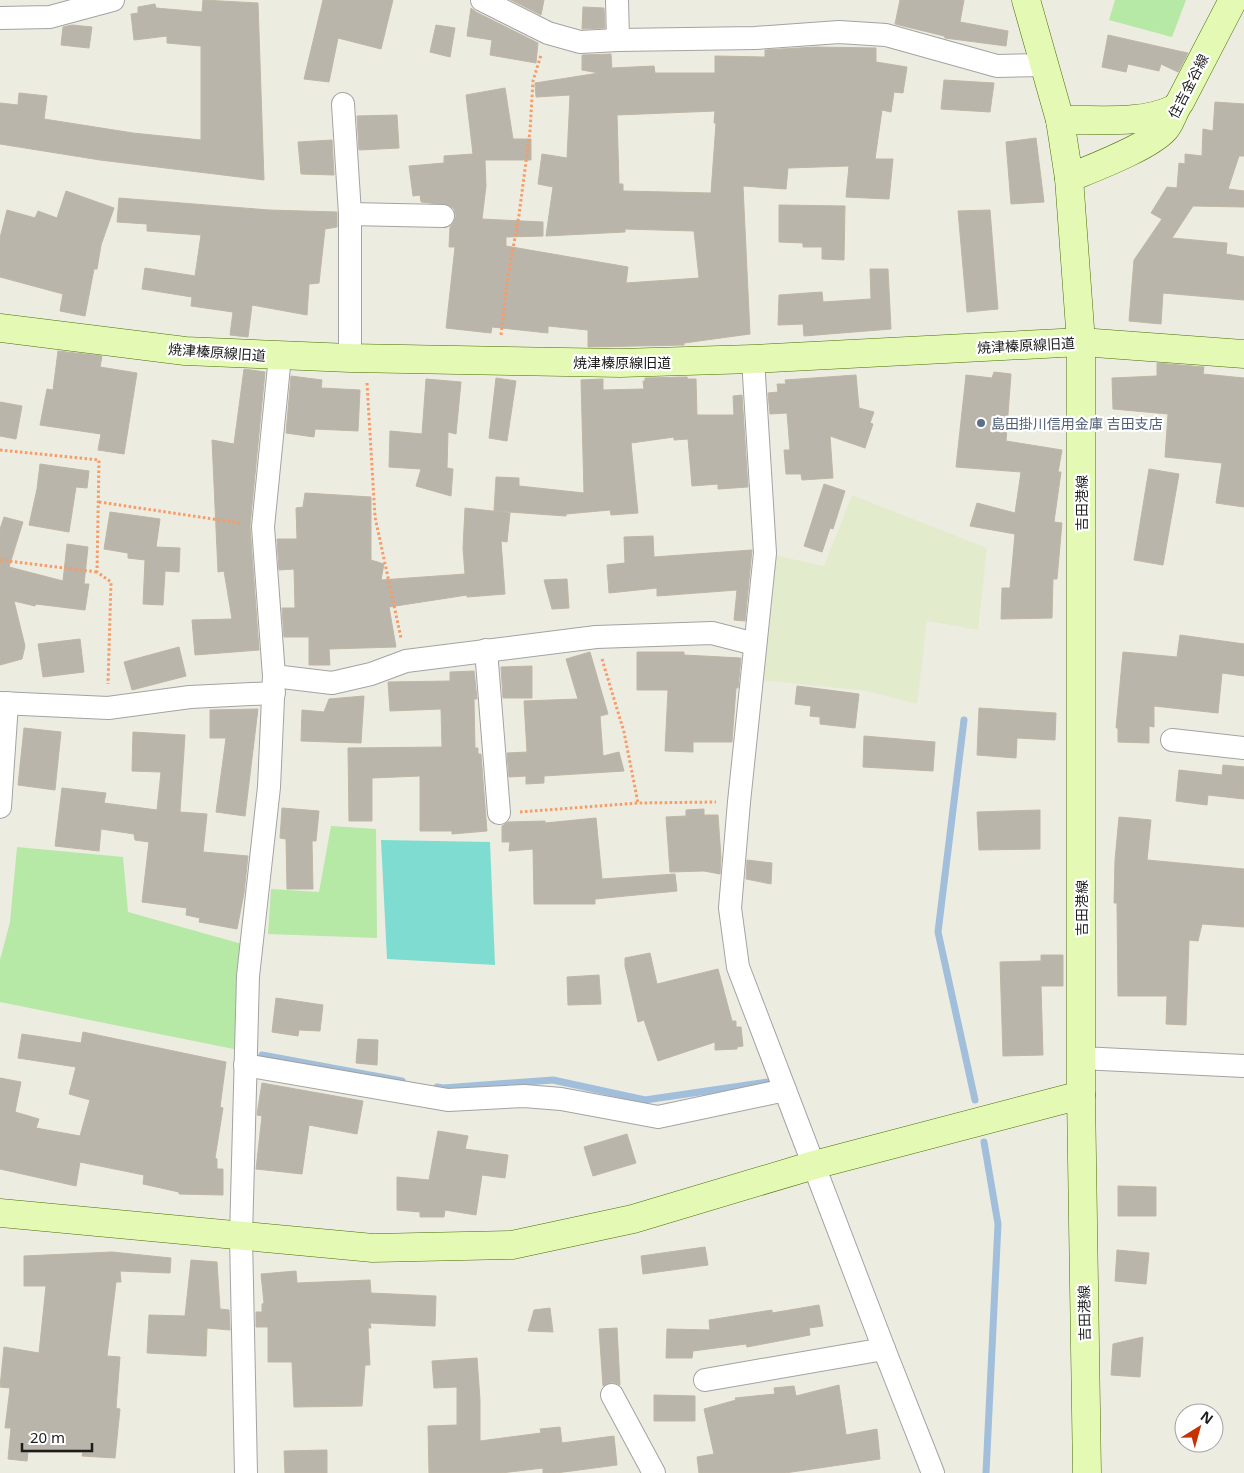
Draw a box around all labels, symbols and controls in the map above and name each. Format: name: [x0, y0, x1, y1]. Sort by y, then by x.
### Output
street label: 住吉金谷線: [1164, 51, 1212, 121]
street label: 焼津榛原線旧道: [977, 333, 1075, 357]
street label: 焼津榛原線旧道: [167, 339, 267, 365]
street label: 焼津榛原線旧道: [573, 353, 671, 372]
place label: 島田掛川信用金庫 吉田支店: [991, 414, 1163, 433]
marker: 島田掛川信用金庫 吉田支店: [975, 417, 987, 429]
street label: 吉田港線: [1072, 475, 1091, 531]
street label: 吉田港線: [1072, 880, 1091, 936]
street label: 吉田港線: [1074, 1285, 1094, 1341]
north arrow: [1174, 1403, 1224, 1453]
text: N: [1197, 1406, 1217, 1428]
scale bar: [22, 1420, 92, 1452]
text: 20 m: [30, 1427, 65, 1447]

